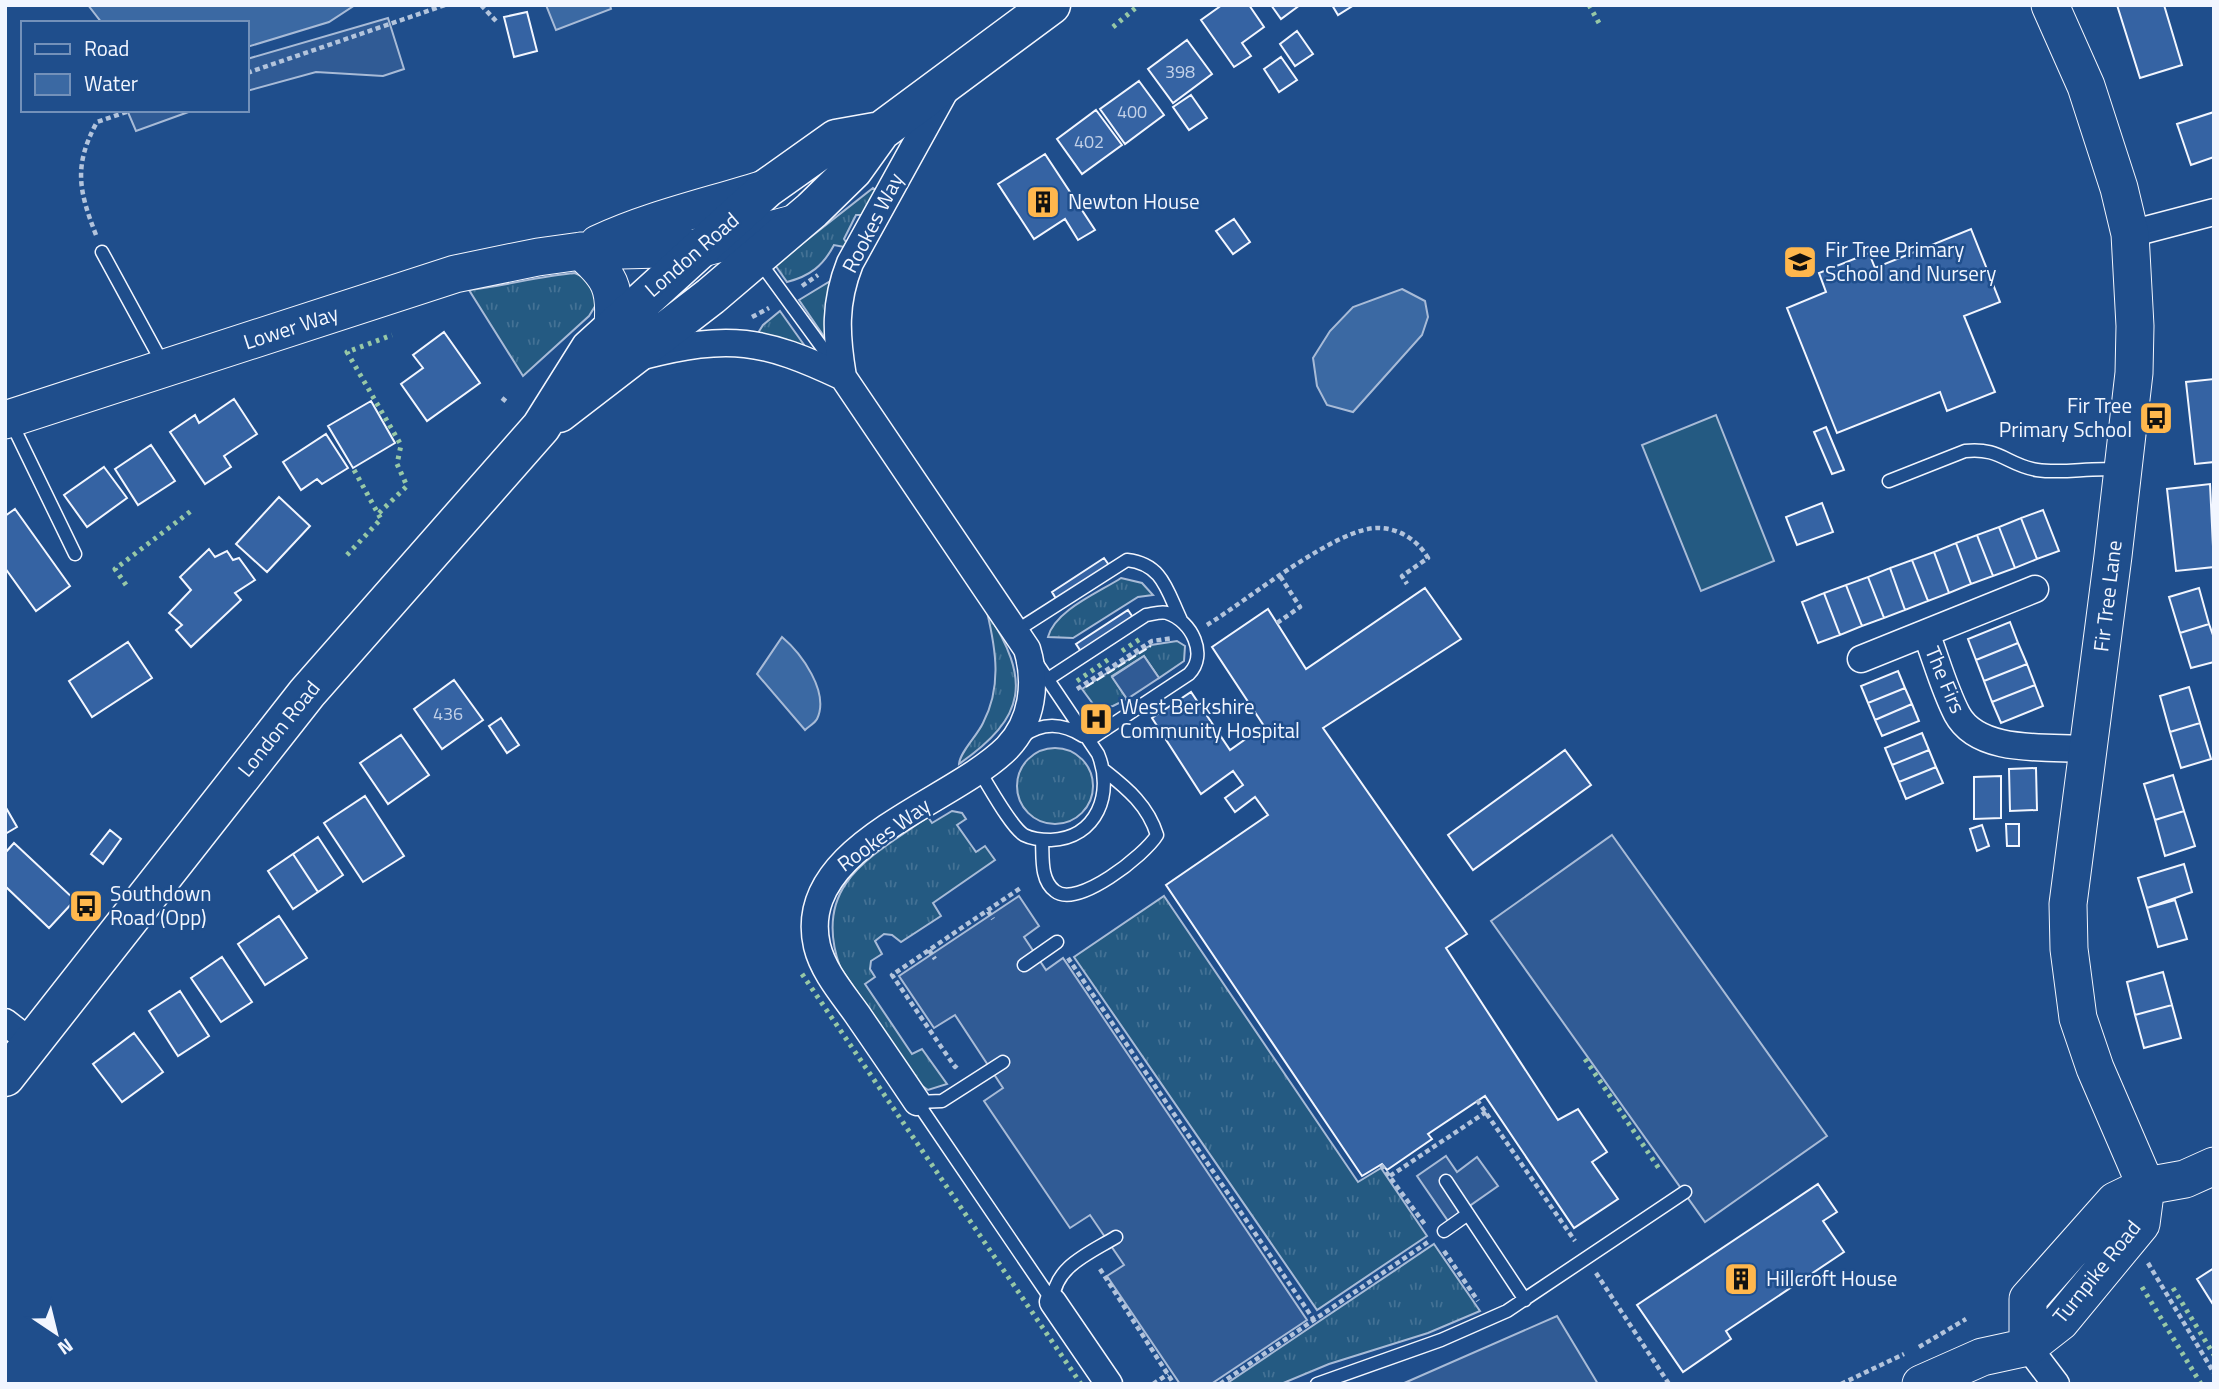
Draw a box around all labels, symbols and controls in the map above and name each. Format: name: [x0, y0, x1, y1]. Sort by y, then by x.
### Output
legend: [21, 21, 248, 112]
text: Road: [84, 32, 129, 64]
house number: 398: [1165, 58, 1195, 85]
text: Water: [84, 67, 138, 99]
house number: 400: [1117, 98, 1147, 125]
house number: 402: [1074, 128, 1104, 155]
street label: Rookes Way: [833, 167, 911, 278]
building icon: Newton House: [1024, 183, 1062, 221]
place label: Newton House: [1068, 185, 1200, 217]
street label: London Road: [637, 204, 746, 304]
place label: Fir Tree Primary School and Nursery: [1825, 233, 1996, 289]
school or university icon: Fir Tree Primary School and Nursery: [1781, 243, 1819, 281]
street label: Lower Way: [239, 297, 342, 357]
place label: Fir Tree Primary School: [1999, 389, 2132, 445]
bus stop icon: Fir Tree Primary School: [2137, 399, 2175, 437]
street label: Fir Tree Lane: [2084, 538, 2130, 653]
street label: The Firs: [1917, 641, 1974, 718]
street label: London Road: [229, 673, 327, 783]
place label: West Berkshire Community Hospital: [1120, 690, 1300, 746]
house number: 436: [433, 700, 463, 727]
hospital icon: West Berkshire Community Hospital: [1077, 700, 1115, 738]
street label: Rookes Way: [830, 789, 937, 879]
place label: Southdown Road (Opp): [110, 877, 212, 933]
bus stop icon: Southdown Road (Opp): [67, 887, 105, 925]
street label: Turnpike Road: [2044, 1213, 2148, 1330]
building icon: Hillcroft House: [1722, 1260, 1760, 1298]
place label: Hillcroft House: [1766, 1262, 1897, 1294]
north arrow: [21, 1298, 91, 1368]
text: N: [52, 1332, 80, 1363]

